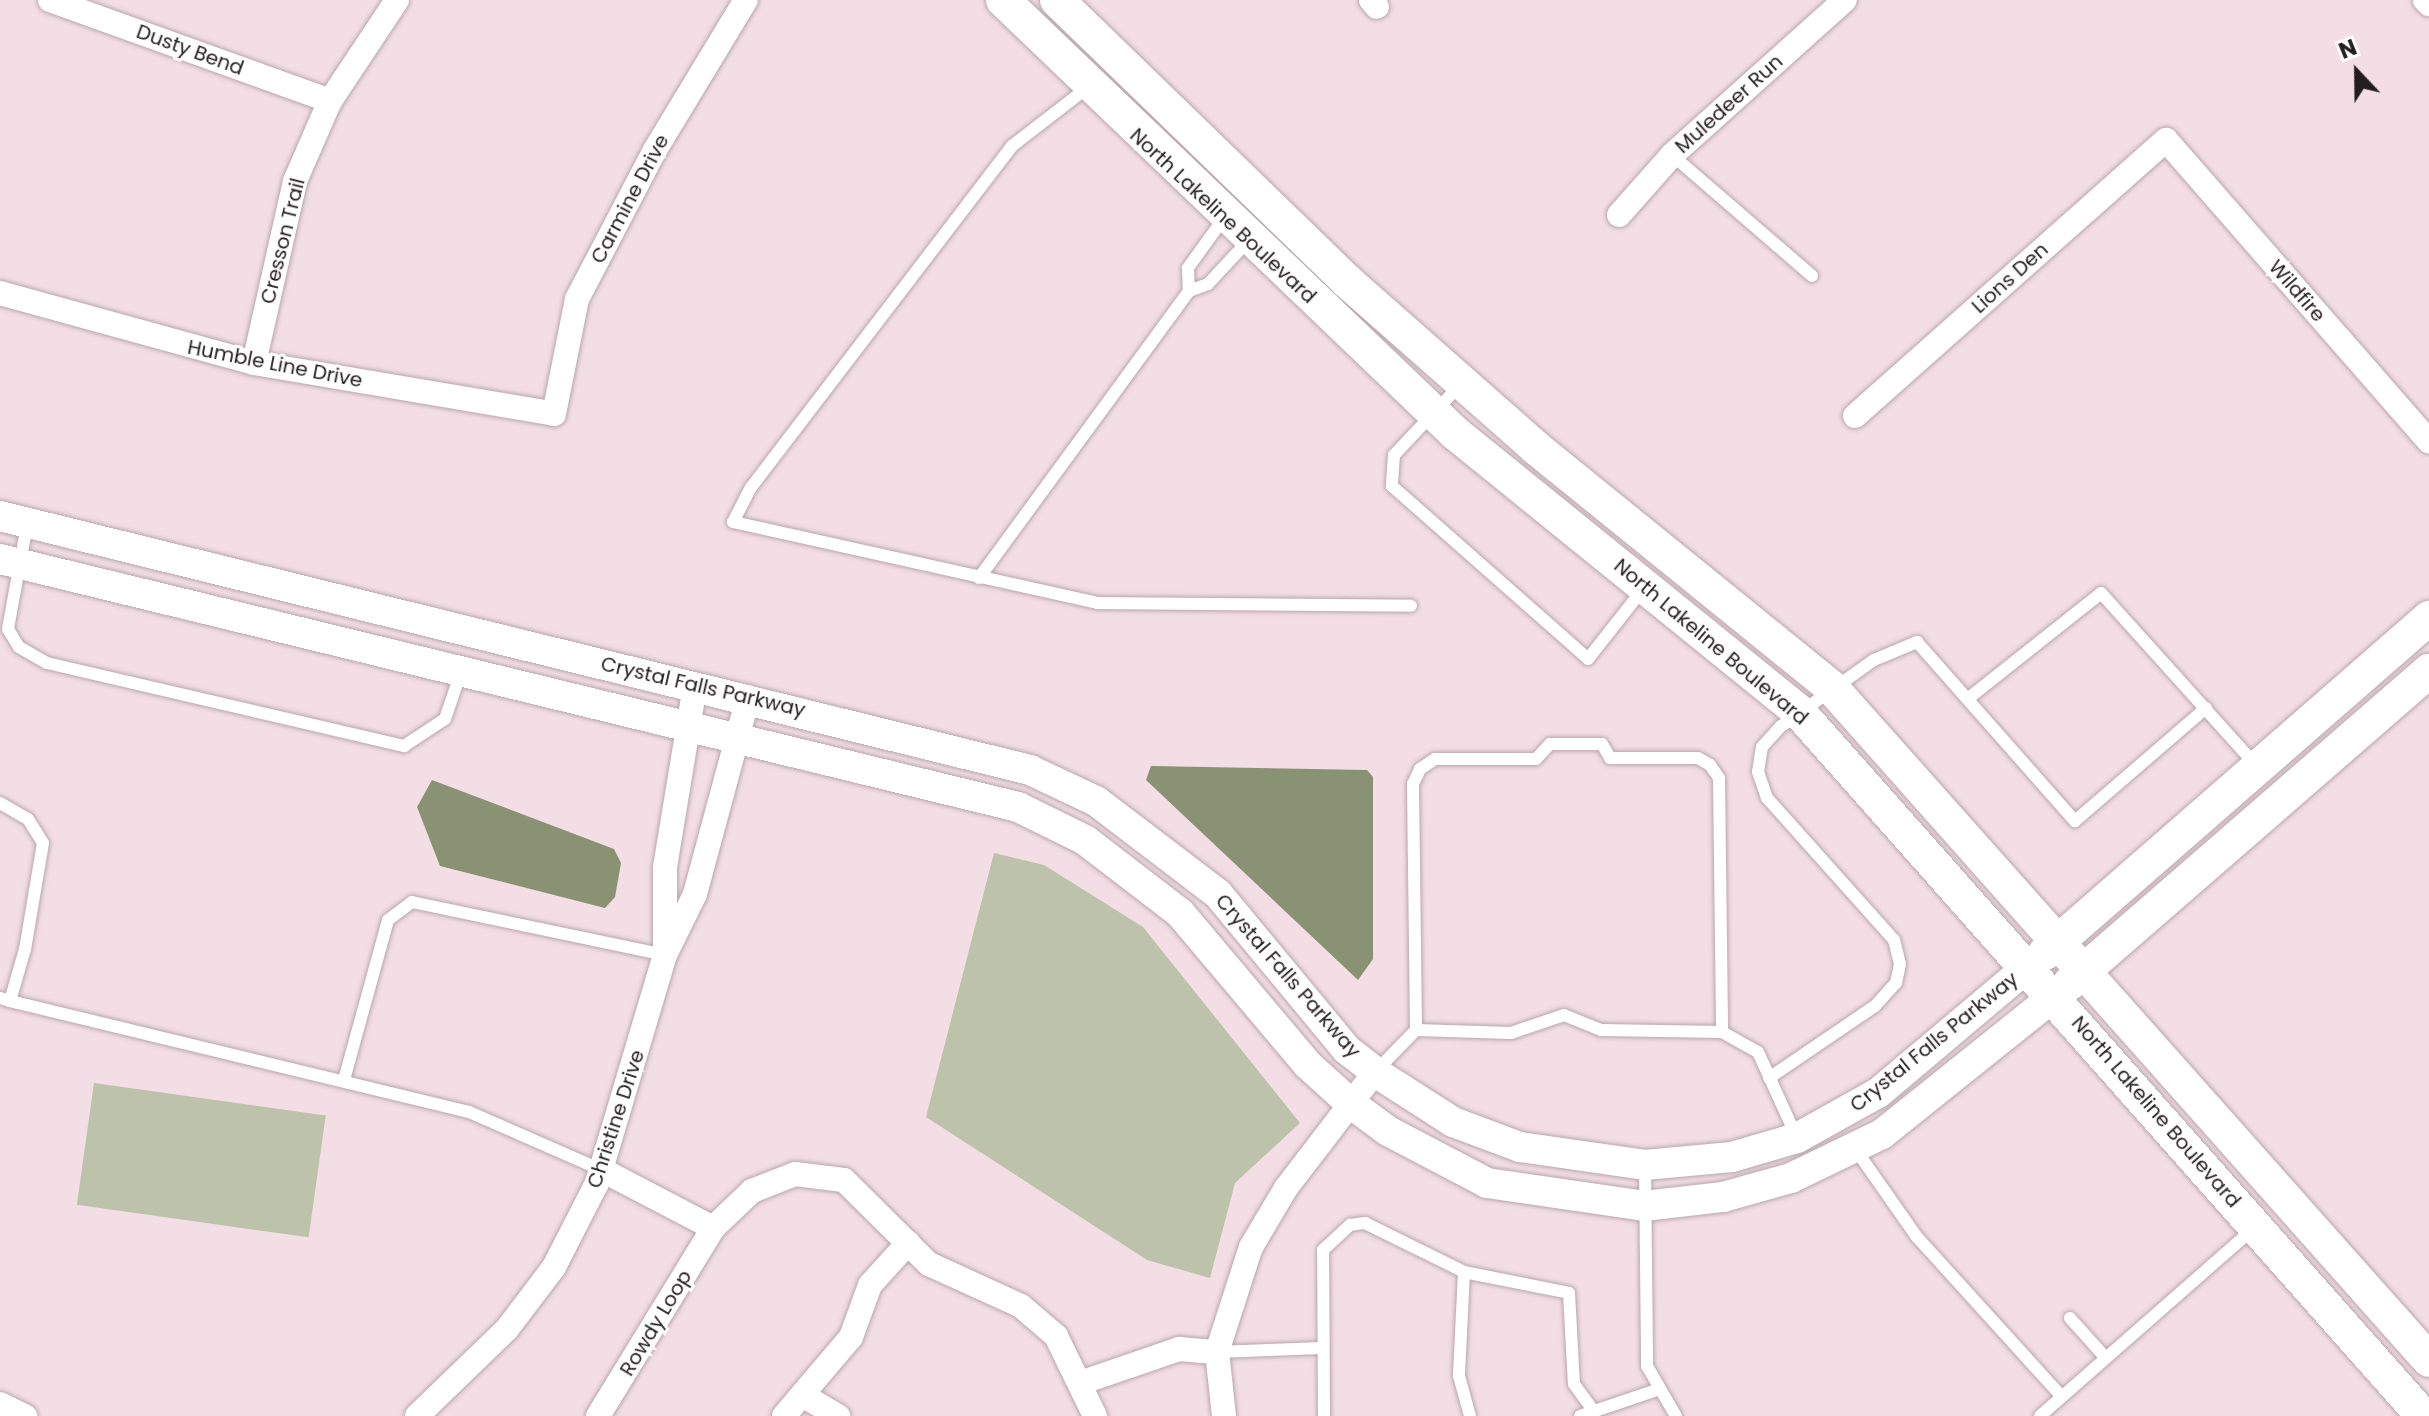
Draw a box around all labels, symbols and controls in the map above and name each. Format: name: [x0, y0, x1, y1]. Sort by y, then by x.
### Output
street label: Dusty Bend: [133, 20, 247, 80]
north arrow: [2317, 32, 2397, 112]
text: N: [2334, 32, 2361, 67]
street label: Muledeer Run: [1670, 50, 1788, 158]
street label: North Lakeline Boulevard: [1125, 123, 1321, 309]
street label: Carmine Drive: [586, 130, 674, 268]
street label: Cresson Trail: [256, 176, 310, 306]
street label: Lions Den: [1967, 238, 2053, 318]
street label: Wildfire: [2264, 255, 2330, 327]
street label: Humble Line Drive: [186, 335, 364, 393]
street label: North Lakeline Boulevard: [1609, 554, 1813, 730]
street label: Crystal Falls Parkway: [599, 652, 807, 722]
street label: Crystal Falls Parkway: [1210, 889, 1366, 1063]
street label: Crystal Falls Parkway: [1845, 967, 2023, 1117]
street label: North Lakeline Boulevard: [2066, 1011, 2246, 1213]
street label: Christine Drive: [582, 1047, 650, 1191]
street label: Rowdy Loop: [615, 1266, 697, 1380]

